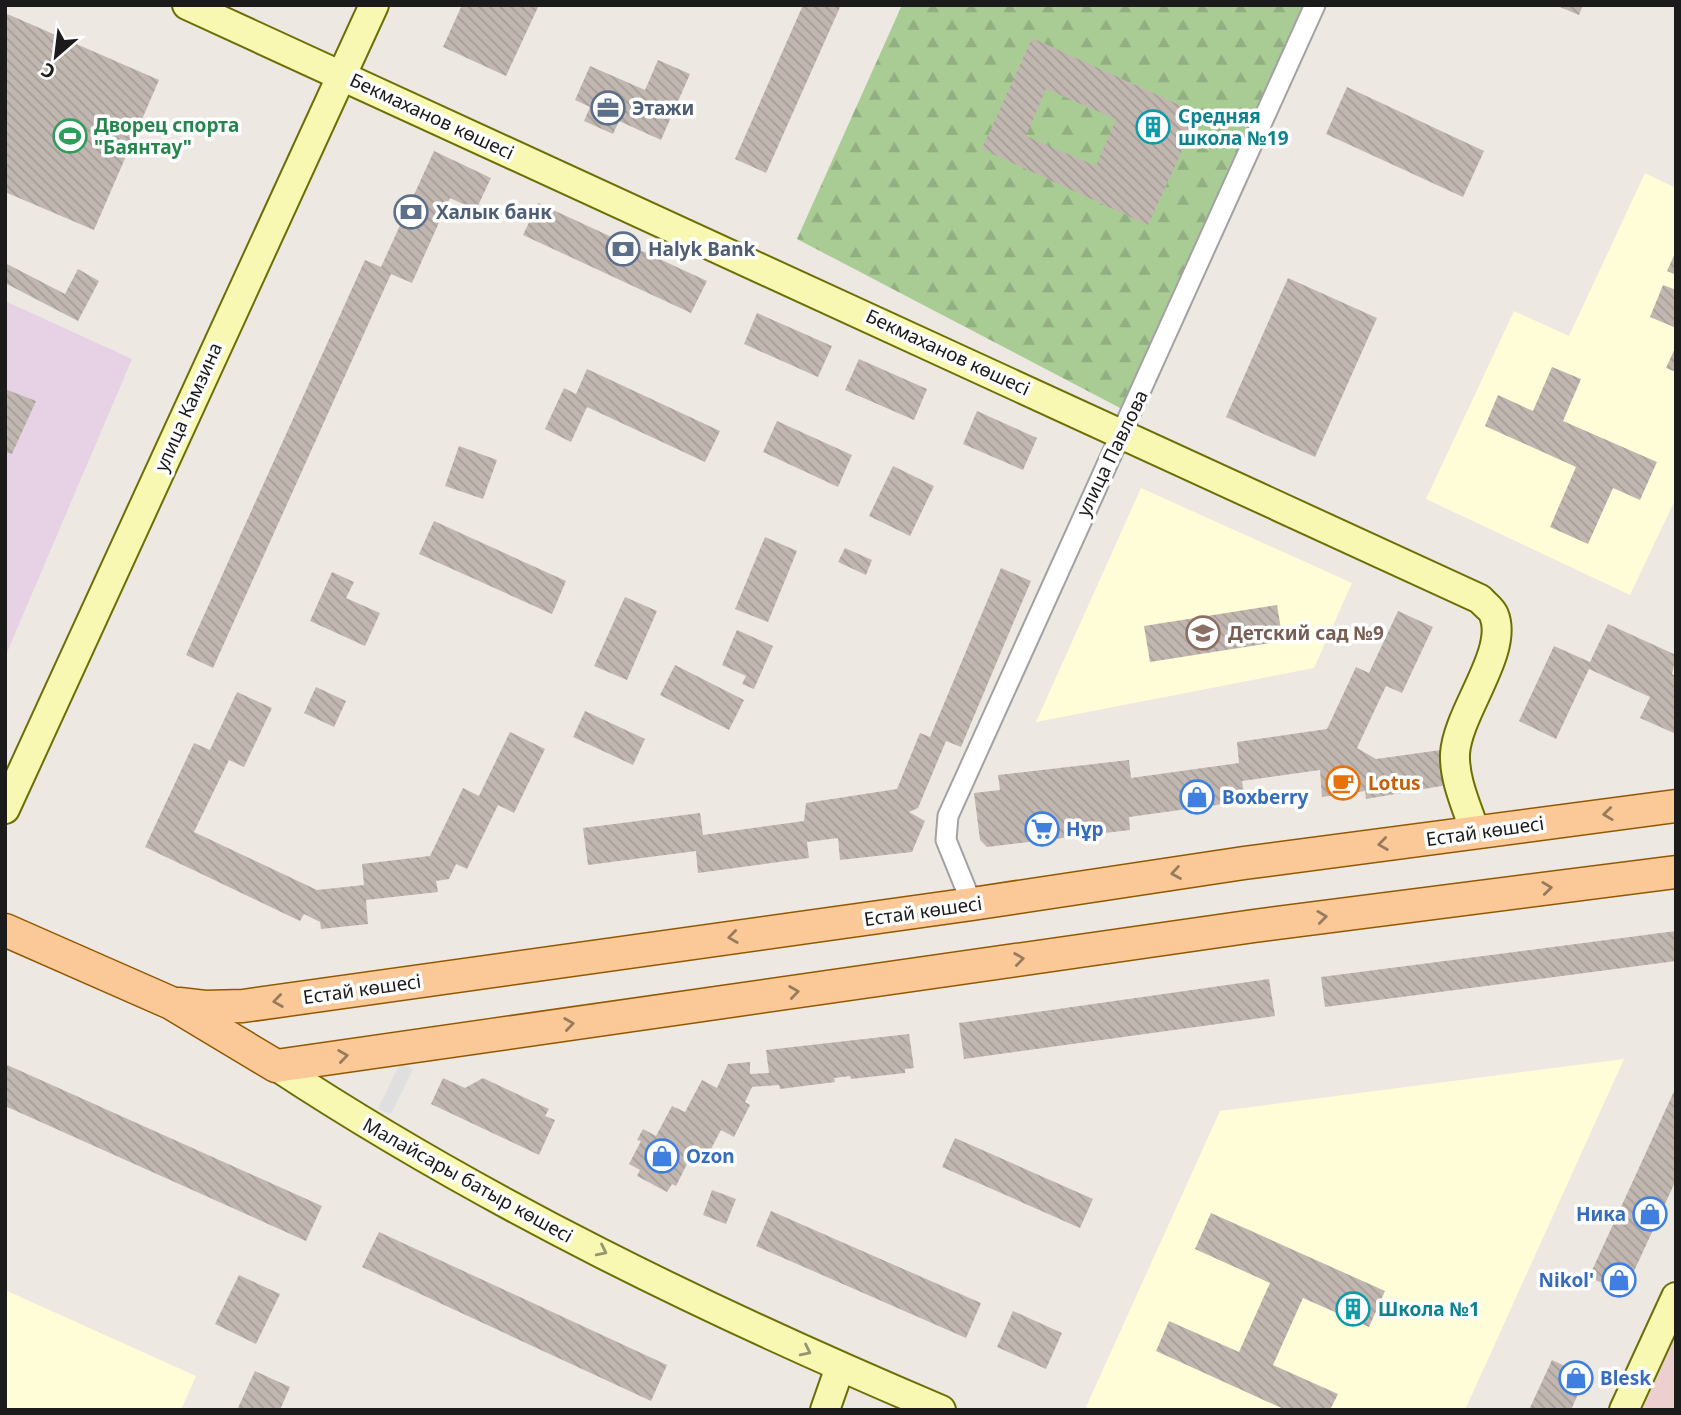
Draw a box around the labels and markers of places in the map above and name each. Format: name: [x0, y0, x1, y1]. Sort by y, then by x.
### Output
office icon: Этажи: [589, 89, 627, 127]
place label: Этажи: [632, 95, 694, 121]
place label: Средняя школа №19: [1178, 103, 1289, 151]
building icon: Средняя школа №19: [1134, 108, 1172, 146]
place label: Дворец спорта "Баянтау": [94, 112, 239, 160]
sports icon: Дворец спорта "Баянтау": [51, 117, 89, 155]
bank icon: Халык банк: [392, 193, 430, 231]
place label: Халык банк: [436, 199, 552, 225]
bank icon: Halyk Bank: [604, 230, 642, 268]
place label: Halyk Bank: [648, 236, 756, 262]
school or university icon: Детский сад №9: [1184, 614, 1222, 652]
place label: Детский сад №9: [1228, 620, 1384, 646]
cafe icon: Lotus: [1324, 764, 1362, 802]
place label: Lotus: [1368, 770, 1421, 796]
shop icon: Boxberry: [1178, 778, 1216, 816]
place label: Boxberry: [1222, 784, 1308, 810]
supermarket icon: Нұр: [1023, 810, 1061, 848]
place label: Нұр: [1066, 816, 1104, 842]
shop icon: Ozon: [643, 1137, 681, 1175]
place label: Ozon: [686, 1143, 735, 1169]
shop icon: Ника: [1631, 1195, 1669, 1233]
place label: Ника: [1576, 1201, 1626, 1227]
shop icon: Nikol': [1600, 1261, 1638, 1299]
place label: Nikol': [1539, 1267, 1594, 1293]
building icon: Школа №1: [1334, 1290, 1372, 1328]
place label: Школа №1: [1378, 1296, 1480, 1322]
shop icon: Blesk: [1557, 1359, 1595, 1397]
place label: Blesk: [1600, 1365, 1651, 1391]

